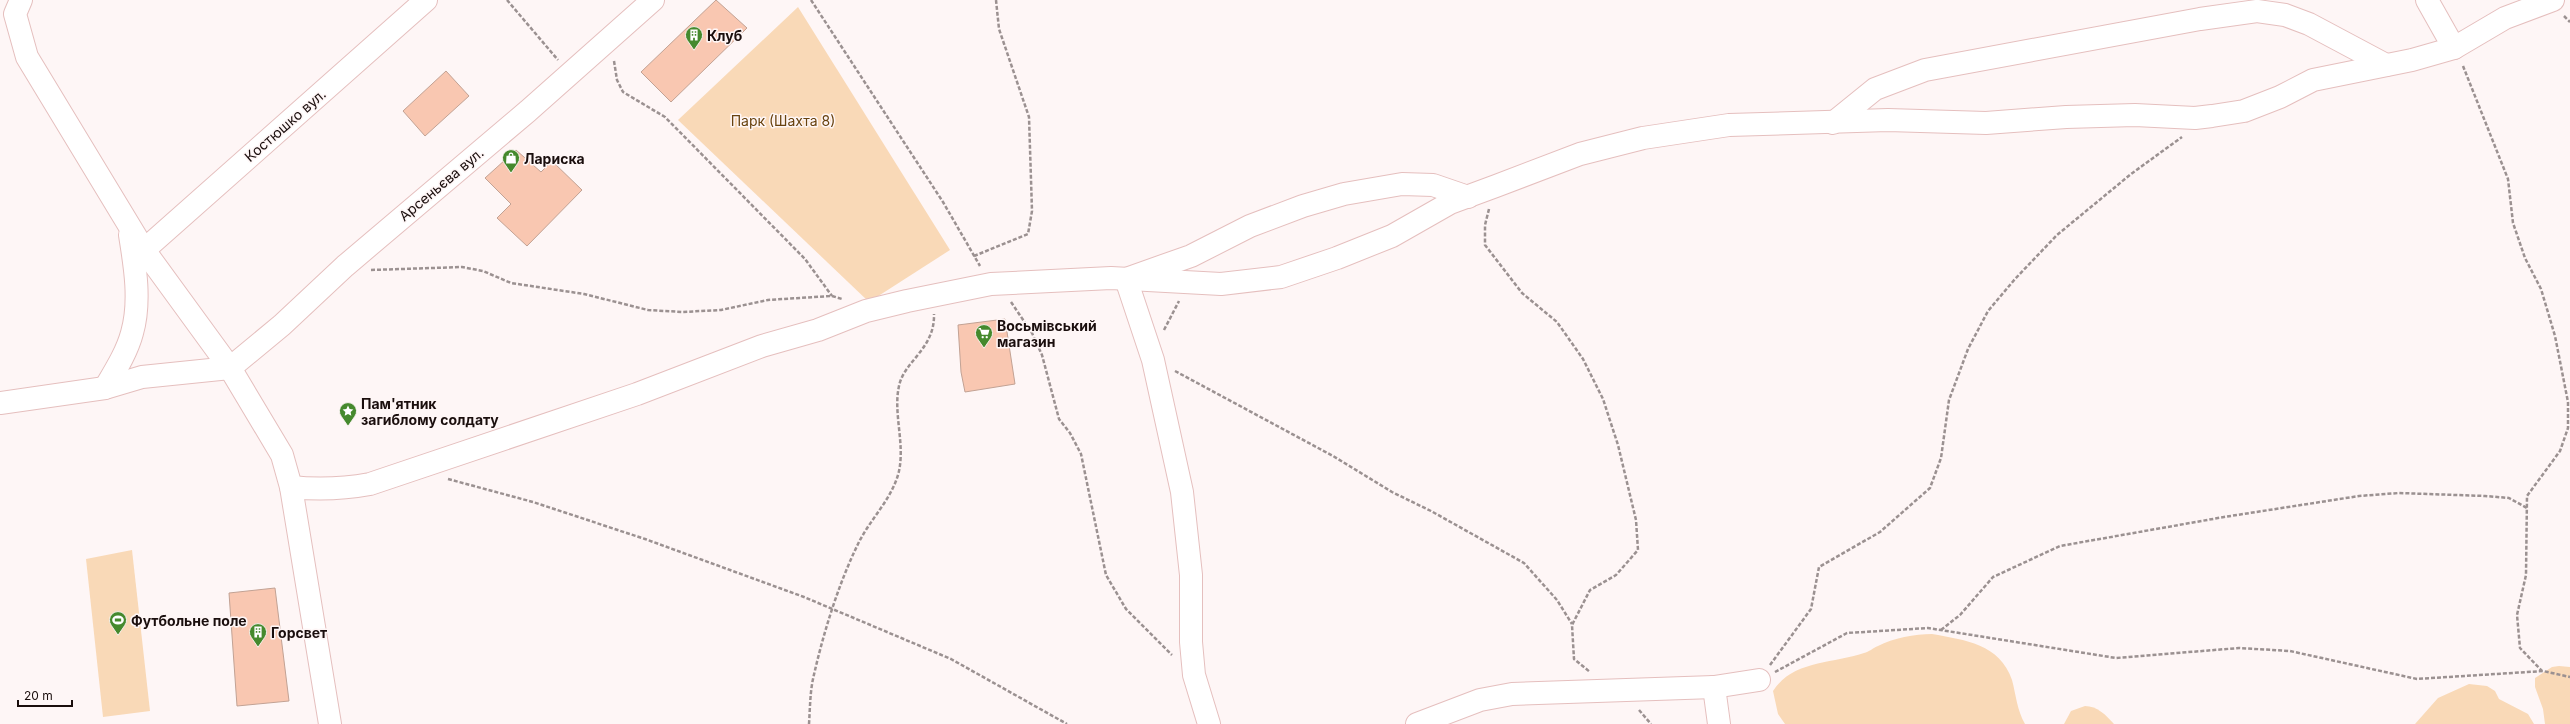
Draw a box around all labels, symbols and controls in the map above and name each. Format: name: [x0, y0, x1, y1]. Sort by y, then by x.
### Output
building icon: Клуб: [684, 25, 704, 50]
place label: Клуб: [707, 27, 742, 44]
street label: Костюшко вул.: [241, 85, 329, 165]
park label: Парк (Шахта 8): [731, 112, 835, 129]
street label: Арсеньєва вул.: [395, 144, 487, 224]
shop icon: Лариска: [501, 148, 521, 173]
place label: Лариска: [524, 150, 585, 167]
place label: Восьмівський магазин: [997, 317, 1097, 350]
supermarket icon: Восьмівський магазин: [974, 323, 994, 348]
place label: Пам'ятник загиблому солдату: [361, 395, 499, 428]
place icon: Пам'ятник загиблому солдату: [338, 401, 358, 426]
sports icon: Футбольне поле: [108, 610, 128, 635]
place label: Футбольне поле: [131, 612, 247, 629]
building icon: Горсвет: [248, 622, 268, 647]
place label: Горсвет: [271, 624, 327, 641]
scale bar: [18, 682, 72, 708]
text: 20 m: [24, 688, 53, 703]

